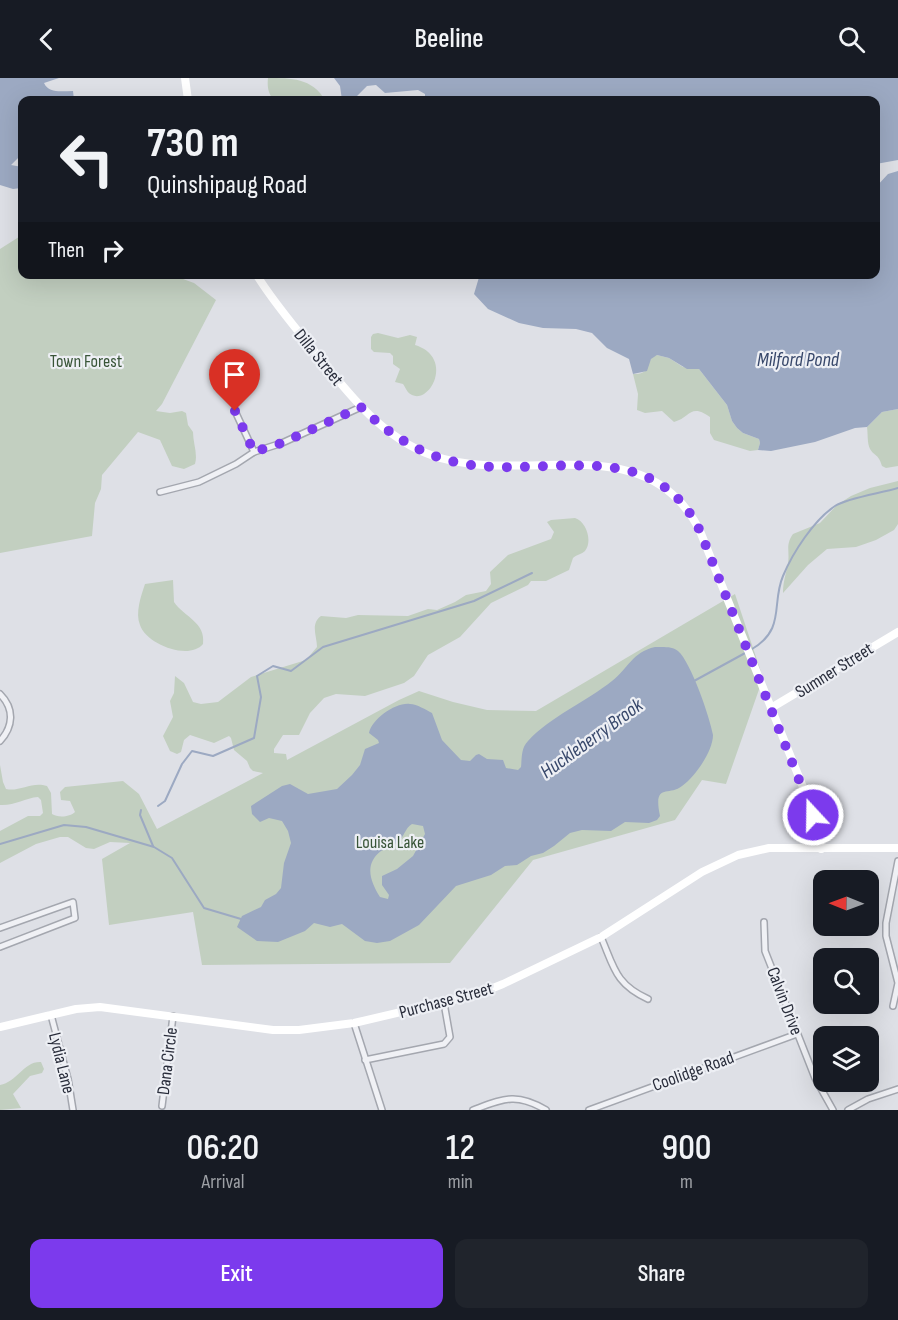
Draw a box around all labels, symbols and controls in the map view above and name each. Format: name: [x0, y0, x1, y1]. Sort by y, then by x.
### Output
icon: back: [30, 23, 63, 56]
text: Beeline: [414, 23, 484, 55]
icon: search: [835, 23, 868, 56]
text: 730 m: [147, 118, 239, 169]
icon: left: [48, 120, 126, 198]
text: Quinshipaug Road: [147, 169, 307, 201]
icon: right: [96, 234, 129, 267]
text: Then: [48, 237, 84, 264]
street label: Dilla Street: [289, 325, 348, 390]
water label: Milford Pond: [757, 348, 840, 372]
pin: [209, 349, 260, 411]
park label: Town Forest: [50, 351, 123, 372]
icon: arrive: [218, 358, 251, 391]
street label: Sumner Street: [791, 638, 877, 703]
water label: Huckleberry Brook: [536, 693, 648, 784]
position arrow: [781, 783, 845, 847]
park label: Louisa Lake: [356, 832, 424, 853]
north arrow: [813, 870, 879, 936]
map controls: [813, 870, 879, 1092]
button: search: [813, 948, 879, 1014]
street label: Calvin Drive: [762, 964, 807, 1038]
street label: Purchase Street: [397, 978, 496, 1023]
street label: Dana Circle: [153, 1026, 182, 1096]
button: layers: [813, 1026, 879, 1092]
street label: Lydia Lane: [44, 1030, 79, 1096]
street label: Coolidge Road: [650, 1047, 737, 1096]
text: 06:20: [187, 1127, 259, 1170]
text: 12: [446, 1127, 475, 1170]
text: 900: [662, 1127, 711, 1170]
text: Arrival: [201, 1170, 244, 1194]
text: min: [448, 1170, 473, 1194]
text: m: [680, 1170, 693, 1194]
button: Exit: [30, 1239, 443, 1308]
button: Share: [455, 1239, 868, 1308]

